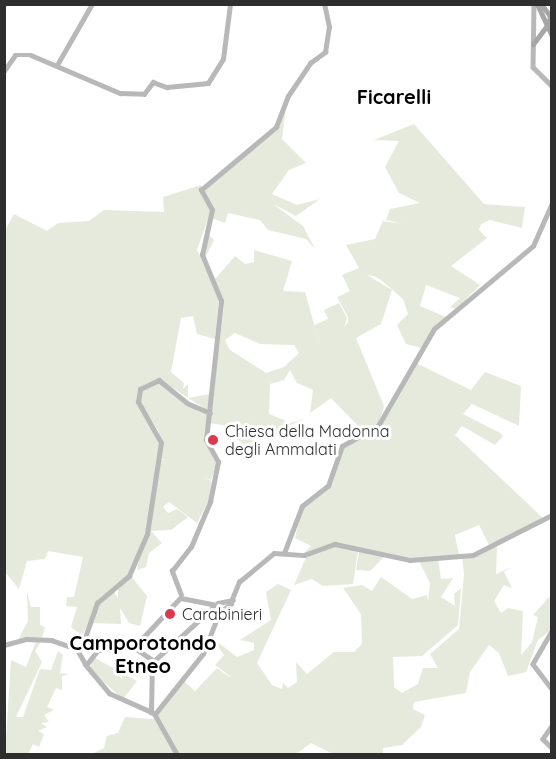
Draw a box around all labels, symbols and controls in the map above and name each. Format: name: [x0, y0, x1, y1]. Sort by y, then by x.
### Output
district label: Ficarelli: [357, 84, 431, 108]
place label: Chiesa della Madonna degli Ammalati: [225, 421, 389, 459]
marker: Chiesa della Madonna degli Ammalati: [206, 433, 220, 447]
place label: Carabinieri: [182, 604, 262, 624]
marker: Carabinieri: [163, 607, 177, 621]
district label: Camporotondo Etneo: [70, 630, 216, 677]

